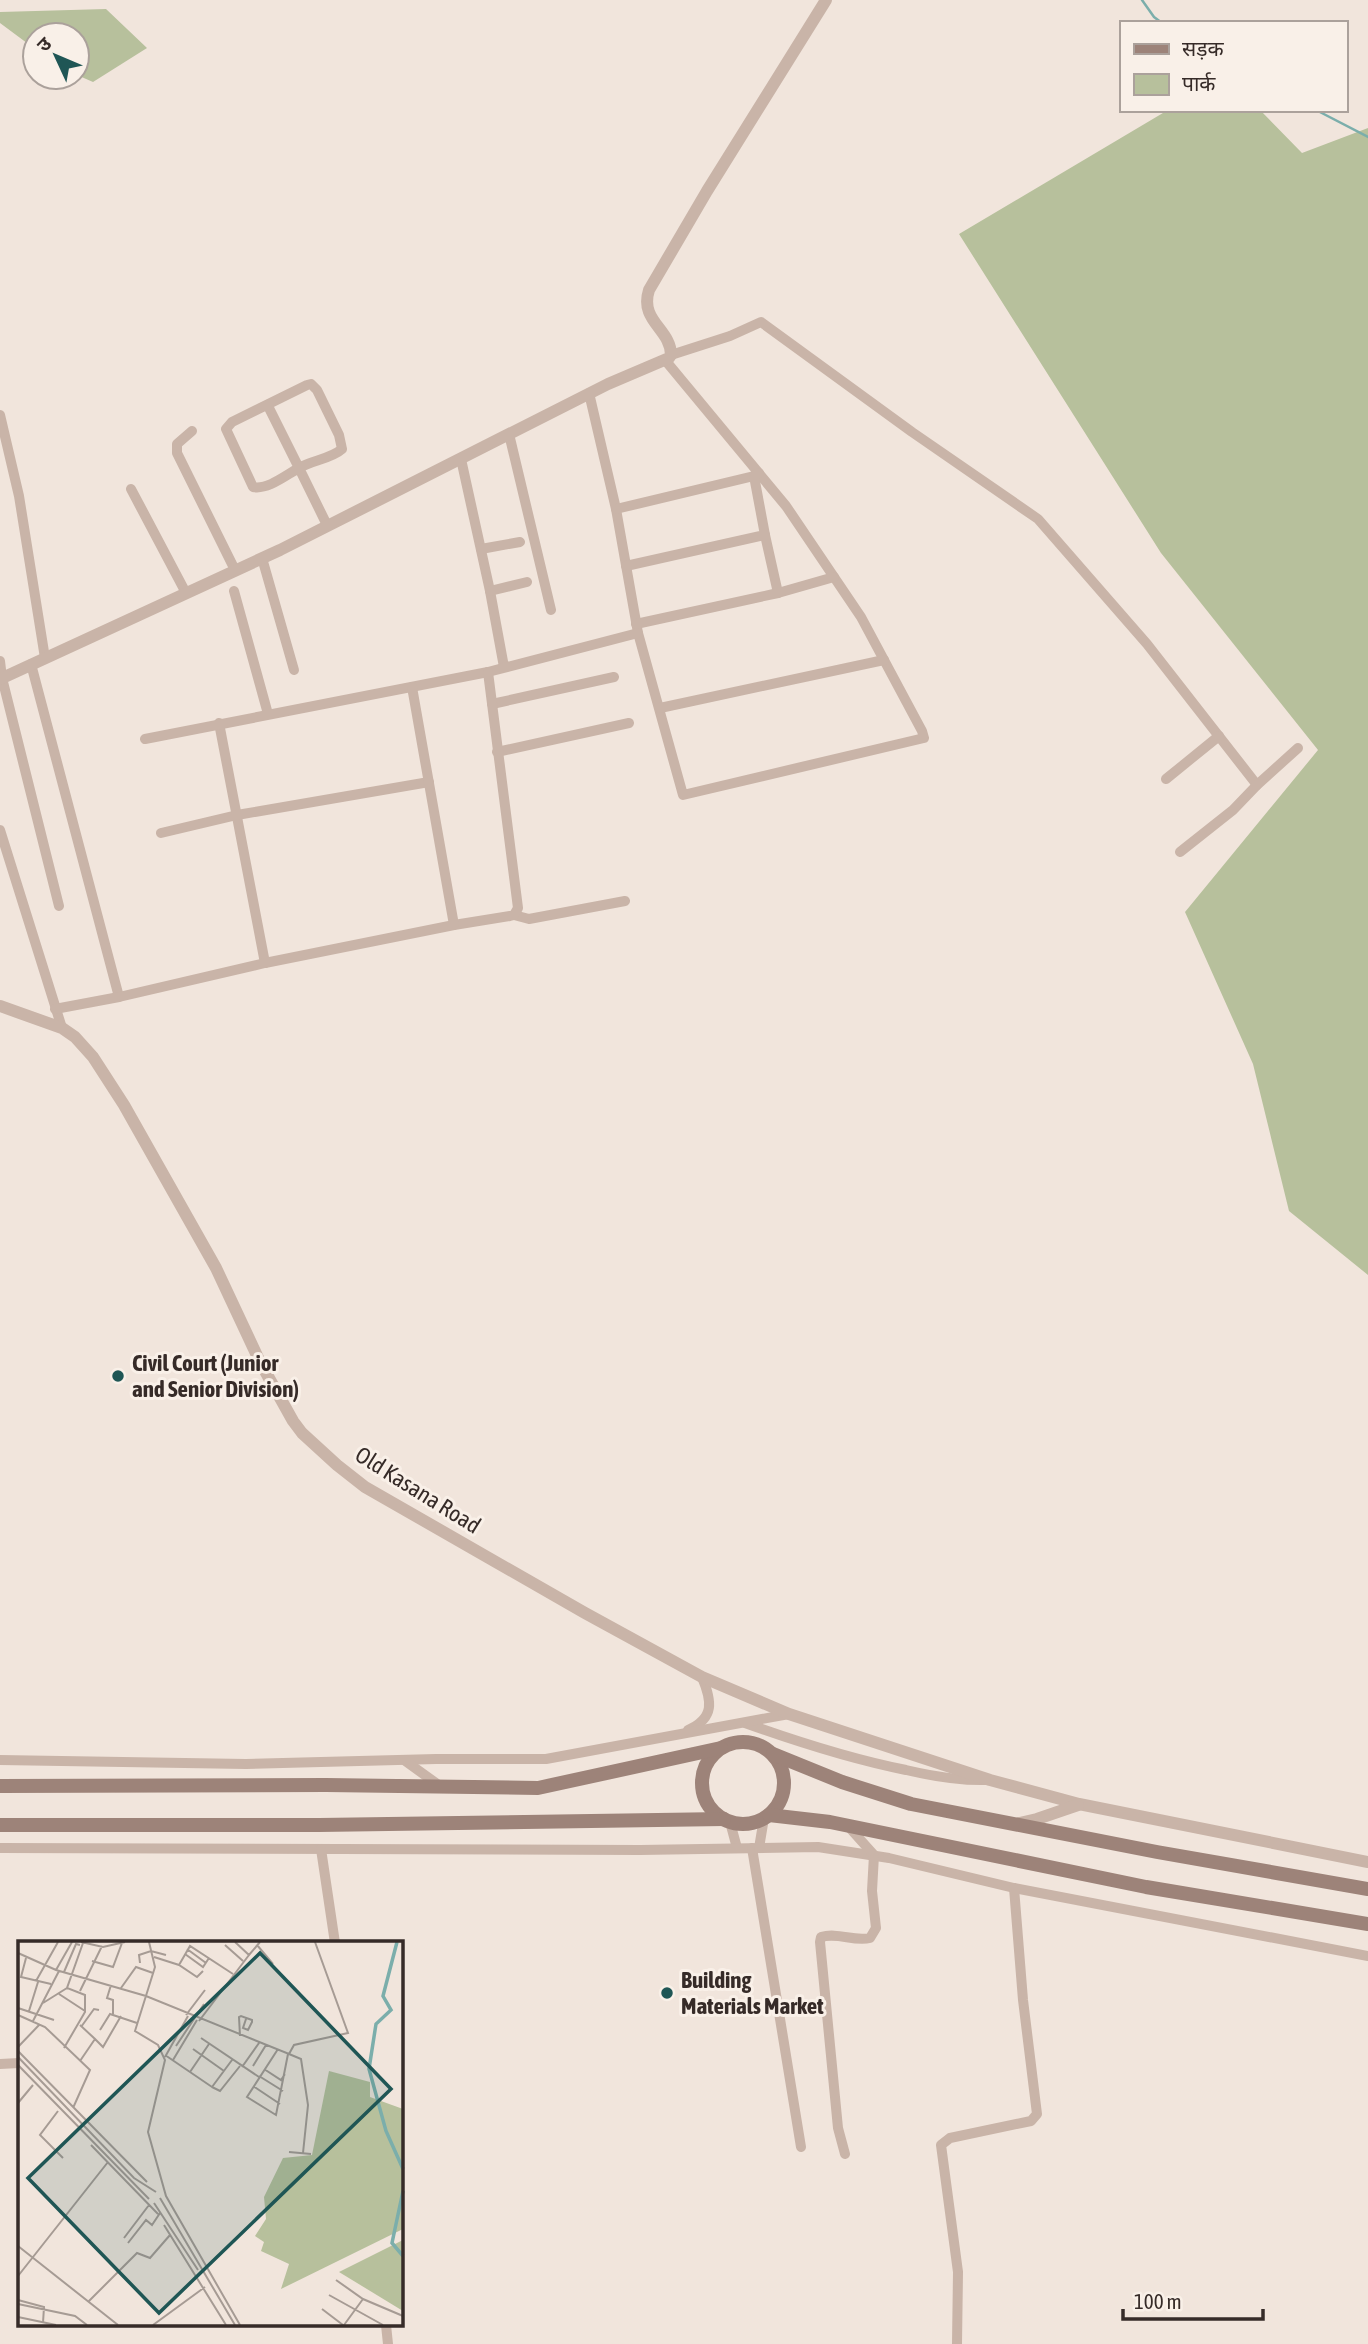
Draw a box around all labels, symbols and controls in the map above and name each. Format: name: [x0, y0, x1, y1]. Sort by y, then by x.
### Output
north arrow: [21, 21, 91, 91]
legend: [1120, 21, 1347, 112]
text: उ: [32, 32, 56, 56]
text: सड़क: [1182, 36, 1224, 60]
text: पार्क: [1182, 71, 1216, 95]
place label: Civil Court (Junior and Senior Division): [132, 1350, 299, 1402]
marker: Civil Court (Junior and Senior Division): [110, 1368, 126, 1384]
street label: Old Kasana Road: [351, 1441, 485, 1539]
inset map: [18, 1941, 402, 2326]
place label: Building Materials Market: [681, 1967, 824, 2019]
marker: Building Materials Market: [659, 1985, 675, 2001]
scale bar: [1123, 2278, 1263, 2322]
text: 100 m: [1134, 2289, 1182, 2313]

